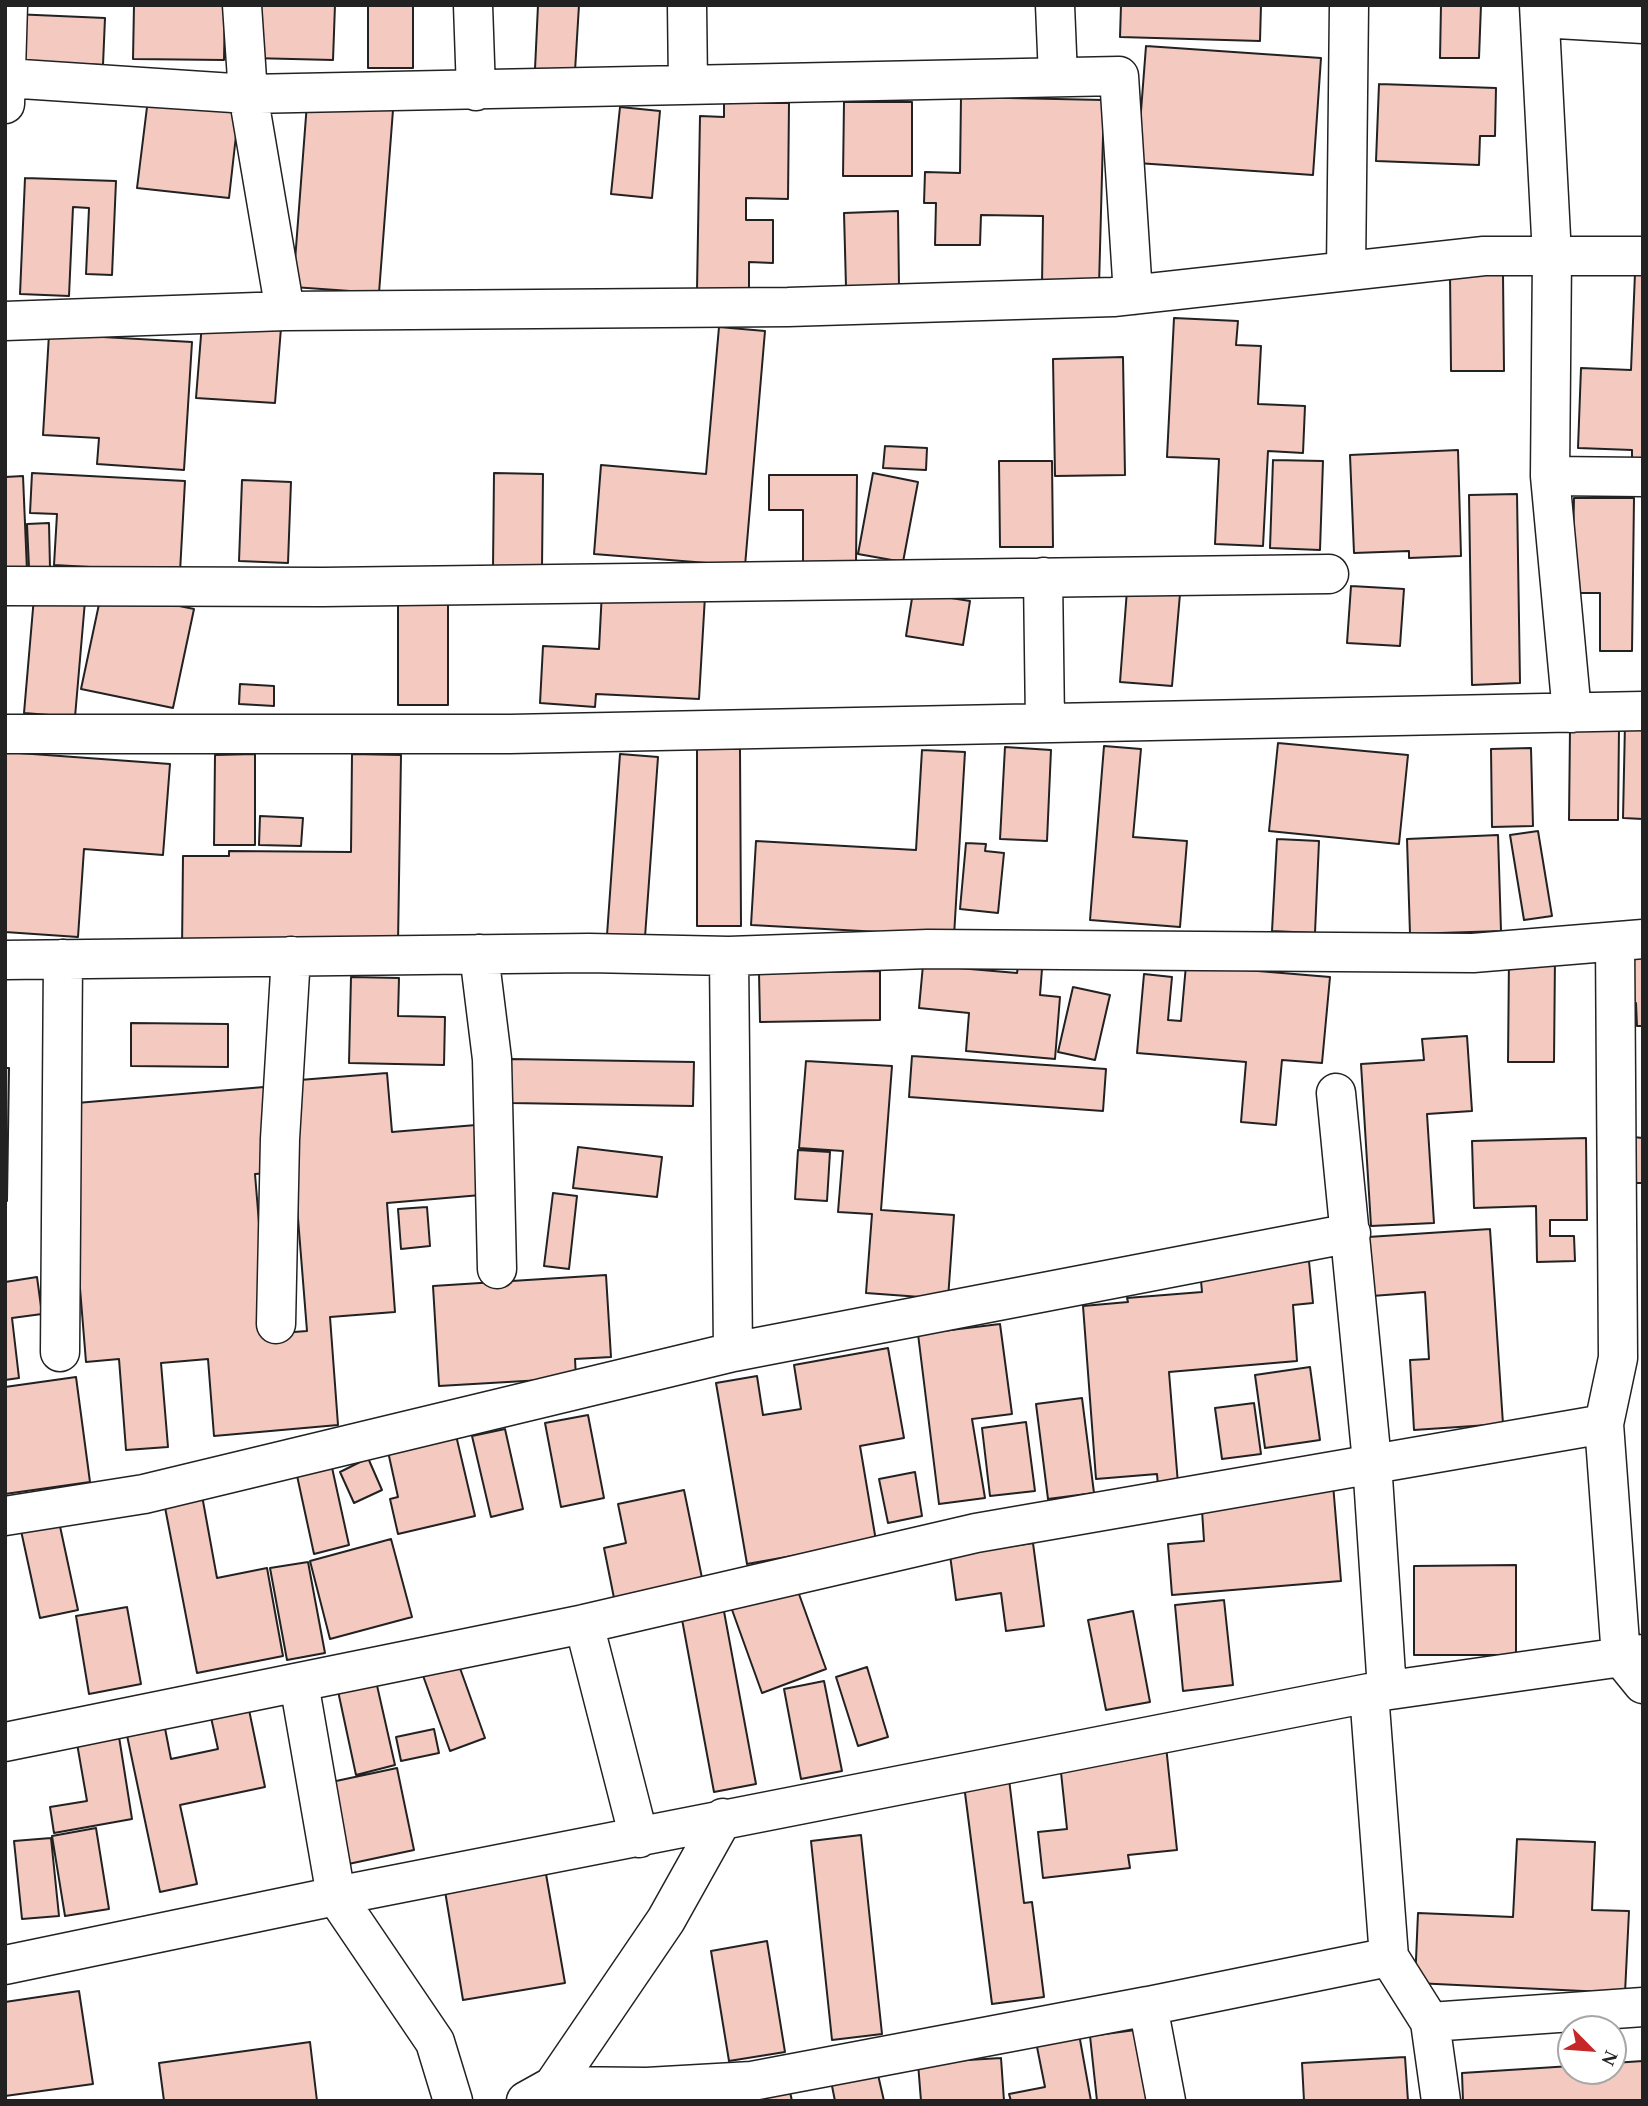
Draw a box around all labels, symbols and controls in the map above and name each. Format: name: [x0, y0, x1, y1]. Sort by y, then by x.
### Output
north arrow: [1557, 2015, 1627, 2085]
text: N: [1597, 2048, 1622, 2069]

